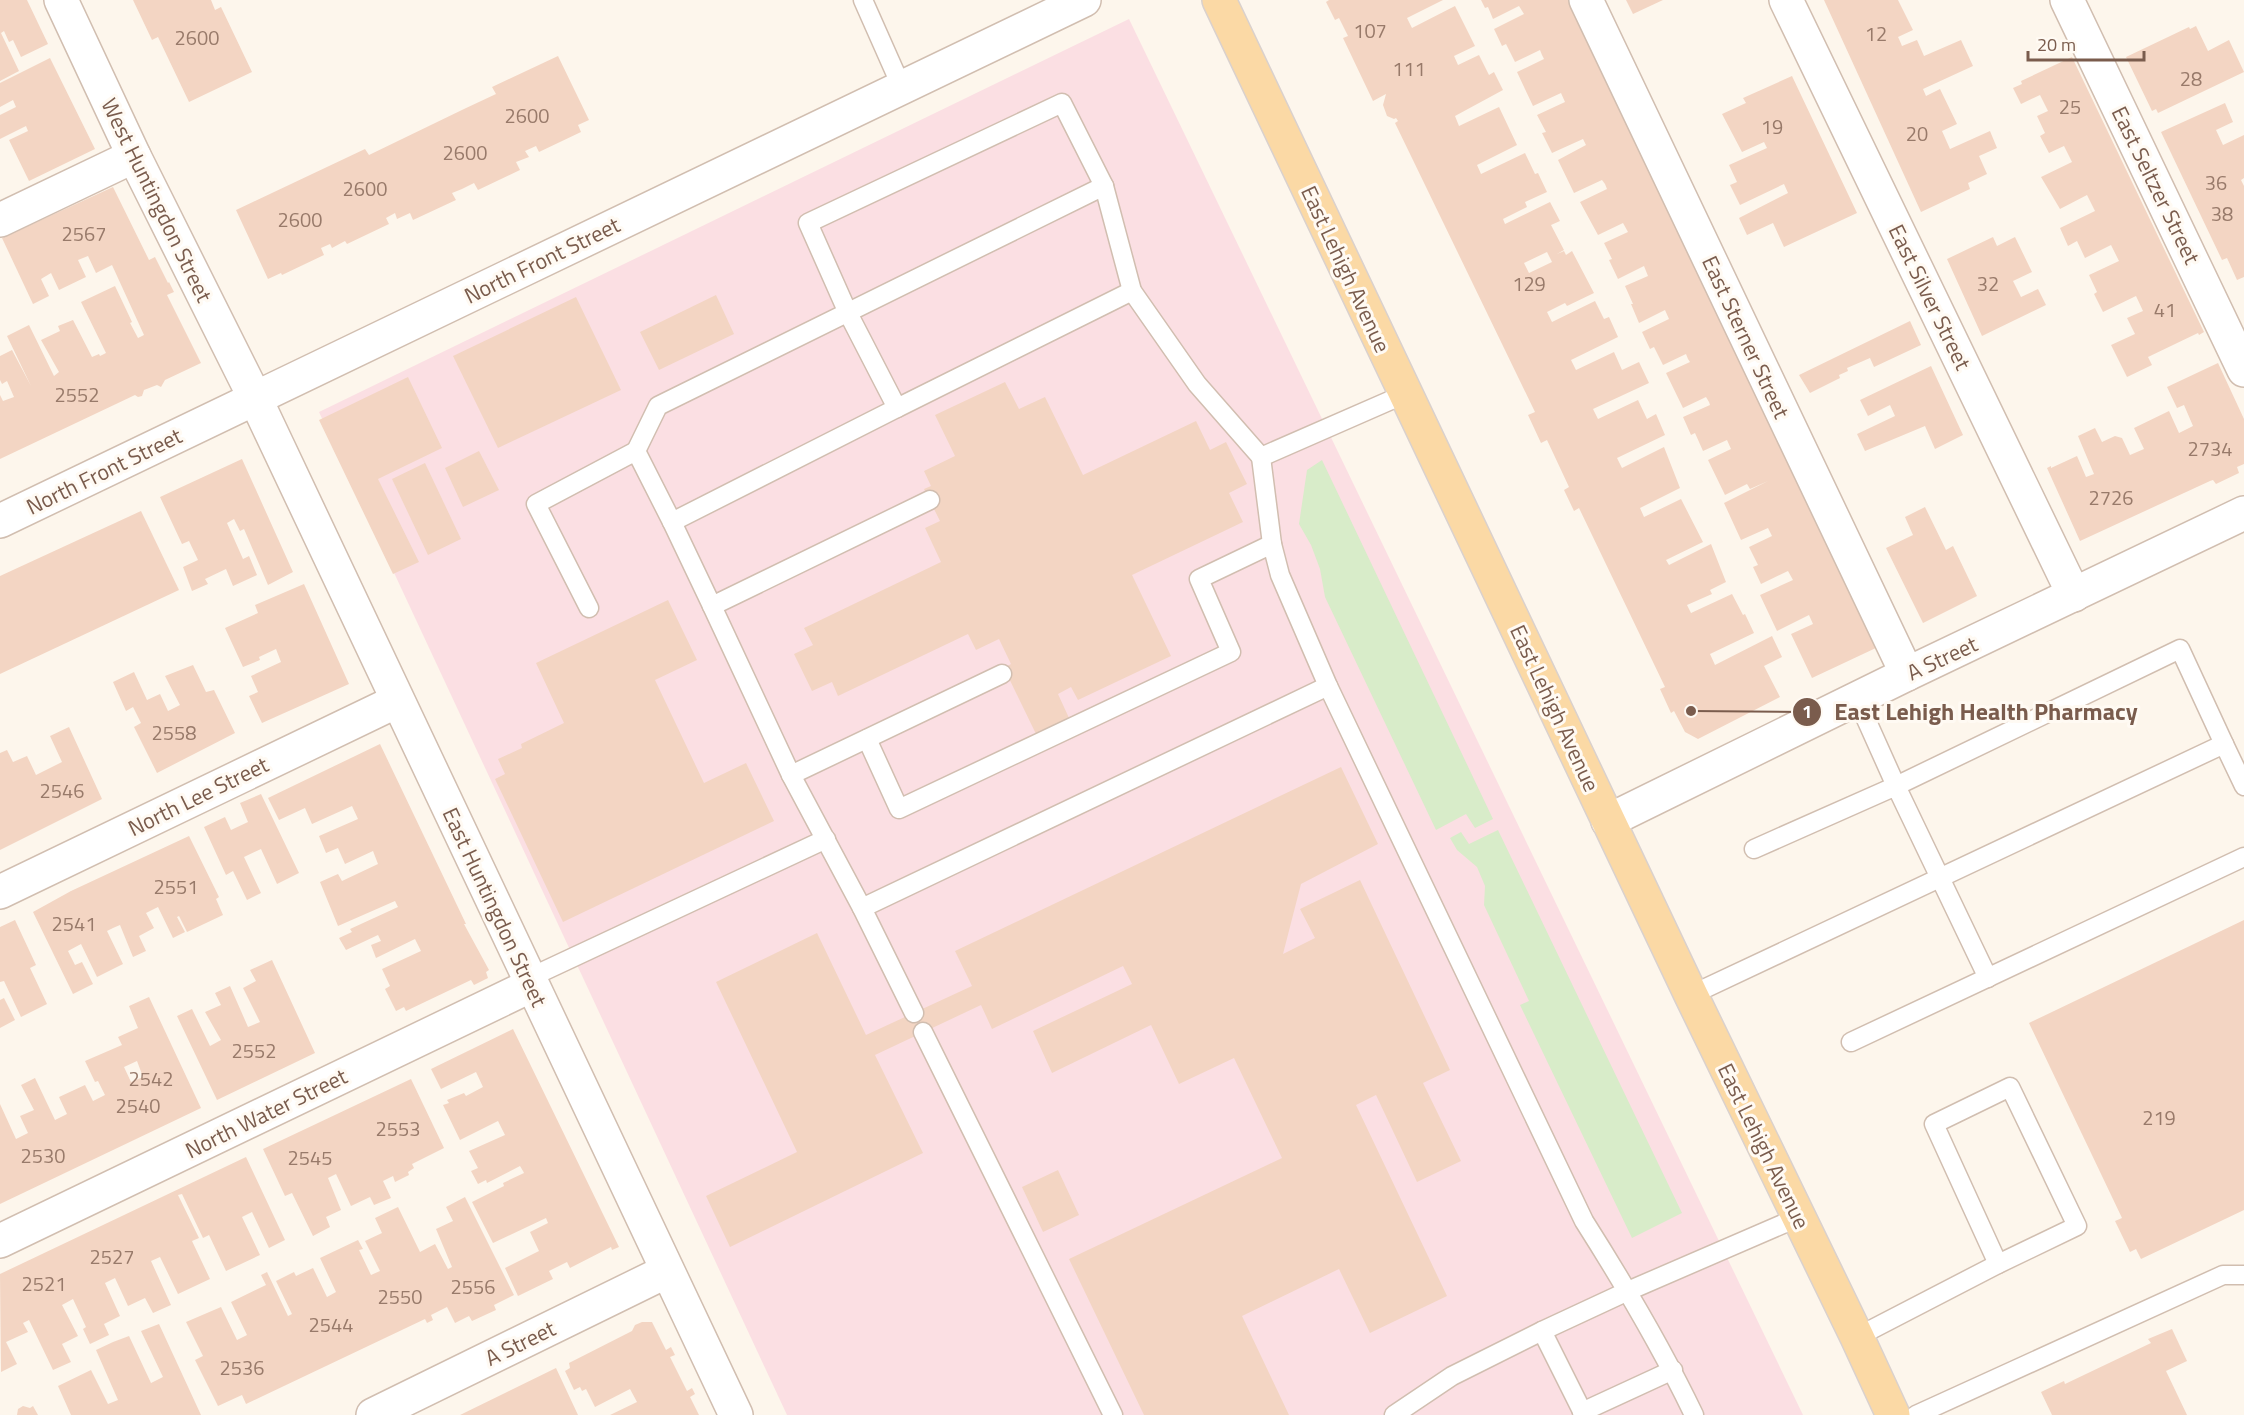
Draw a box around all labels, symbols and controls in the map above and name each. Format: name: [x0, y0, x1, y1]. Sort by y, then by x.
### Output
house number: 107: [1353, 15, 1387, 46]
house number: 12: [1865, 18, 1887, 49]
house number: 2600: [175, 22, 219, 53]
scale bar: [2028, 24, 2144, 62]
text: 20 m: [2037, 31, 2076, 58]
house number: 111: [1392, 53, 1426, 84]
house number: 28: [2180, 63, 2202, 94]
house number: 25: [2059, 91, 2081, 122]
street label: West Huntingdon Street: [93, 92, 221, 308]
house number: 2600: [505, 100, 549, 131]
street label: East Seltzer Street: [2103, 100, 2209, 270]
house number: 19: [1761, 111, 1783, 142]
house number: 20: [1906, 118, 1928, 149]
house number: 2600: [443, 137, 487, 168]
house number: 36: [2205, 167, 2227, 198]
house number: 2600: [343, 173, 387, 204]
street label: East Lehigh Avenue: [1292, 180, 1400, 358]
house number: 38: [2211, 198, 2233, 229]
house number: 2600: [278, 204, 322, 235]
street label: North Front Street: [458, 207, 626, 312]
house number: 2567: [62, 218, 106, 249]
street label: East Silver Street: [1880, 218, 1980, 376]
street label: East Sterner Street: [1693, 250, 1799, 424]
house number: 129: [1512, 268, 1546, 299]
house number: 32: [1977, 268, 1999, 299]
house number: 41: [2154, 294, 2176, 325]
house number: 2552: [55, 379, 99, 410]
street label: North Front Street: [20, 418, 188, 523]
house number: 2734: [2188, 433, 2232, 464]
house number: 2726: [2089, 482, 2133, 513]
street label: East Lehigh Avenue: [1501, 619, 1609, 797]
street label: A Street: [1901, 627, 1983, 689]
callout: East Lehigh Health Pharmacy: [1792, 691, 2150, 733]
text: East Lehigh Health Pharmacy: [1834, 693, 2138, 729]
text: 1: [1802, 698, 1812, 725]
house number: 2558: [152, 717, 196, 748]
street label: North Lee Street: [122, 747, 274, 845]
house number: 2546: [40, 775, 84, 806]
street label: East Huntingdon Street: [434, 802, 556, 1013]
house number: 2551: [154, 871, 198, 902]
house number: 2541: [52, 908, 96, 939]
house number: 2552: [232, 1035, 276, 1066]
street label: East Lehigh Avenue: [1709, 1057, 1819, 1235]
street label: North Water Street: [179, 1059, 353, 1167]
house number: 2542: [129, 1063, 173, 1094]
house number: 2540: [116, 1090, 160, 1121]
house number: 219: [2142, 1102, 2176, 1133]
house number: 2553: [376, 1113, 420, 1144]
house number: 2530: [21, 1140, 65, 1171]
house number: 2545: [288, 1142, 332, 1173]
house number: 2527: [90, 1241, 134, 1272]
house number: 2521: [22, 1268, 66, 1299]
house number: 2556: [451, 1271, 495, 1302]
house number: 2550: [378, 1281, 422, 1312]
house number: 2544: [309, 1309, 353, 1340]
street label: A Street: [479, 1311, 561, 1375]
house number: 2536: [220, 1352, 264, 1383]

